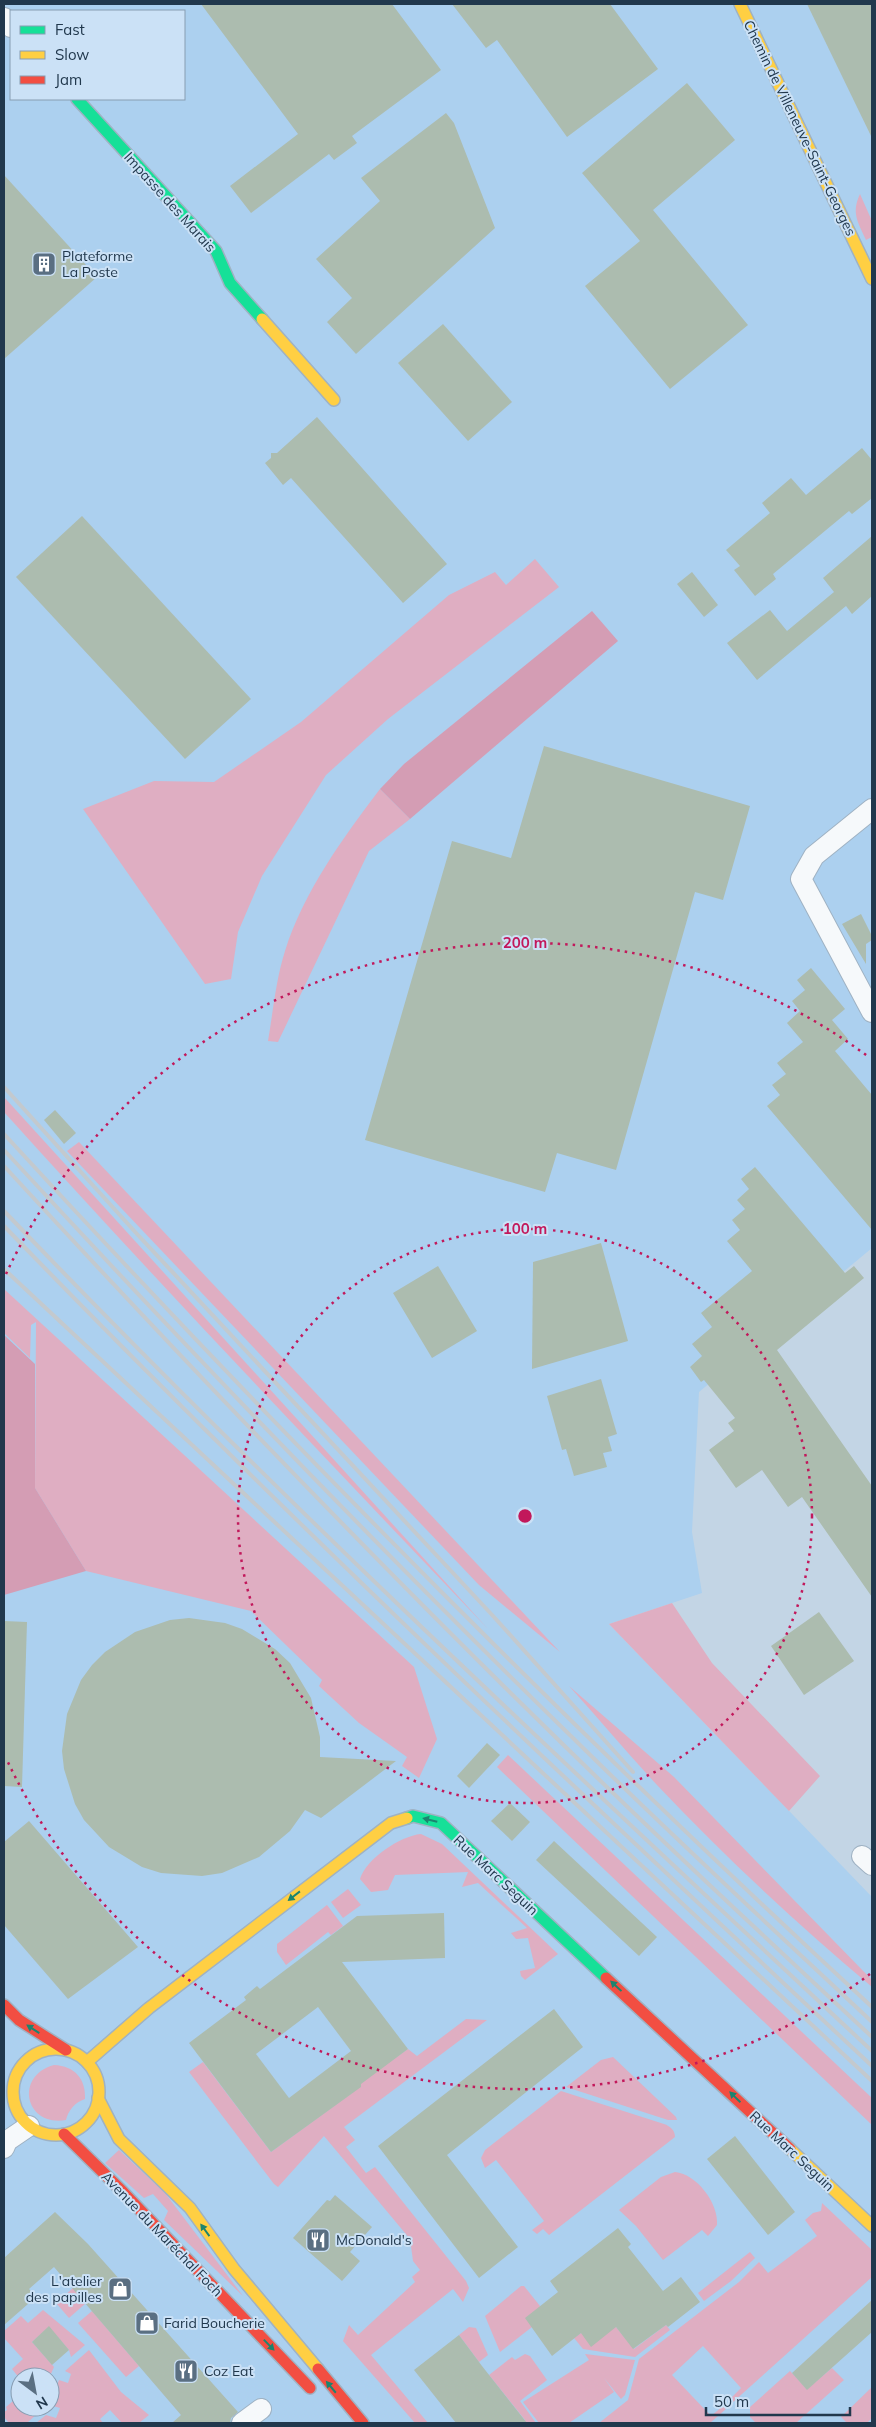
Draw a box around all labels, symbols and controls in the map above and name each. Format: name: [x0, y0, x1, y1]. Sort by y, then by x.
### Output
legend: [10, 10, 185, 100]
street label: Chemin de Villeneuve-Saint-Georges: [740, 17, 860, 239]
text: Fast: [55, 20, 85, 39]
text: Slow: [55, 45, 89, 64]
text: Jam: [55, 70, 82, 89]
street label: Impasse des Marais: [120, 148, 220, 256]
place label: Plateforme La Poste: [62, 247, 133, 281]
building icon: Plateforme La Poste: [31, 251, 57, 277]
text: 200 m: [503, 933, 547, 952]
text: 100 m: [503, 1219, 547, 1238]
centre of rings: [516, 1507, 534, 1525]
one-way arrow: [423, 1816, 438, 1824]
street label: Rue Marc Seguin: [450, 1831, 542, 1919]
one-way arrow: [288, 1891, 301, 1902]
one-way arrow: [610, 1980, 622, 1992]
one-way arrow: [27, 2024, 40, 2034]
one-way arrow: [729, 2091, 741, 2103]
street label: Rue Marc Seguin: [746, 2107, 838, 2195]
street label: Avenue du Maréchal Foch: [98, 2168, 226, 2300]
one-way arrow: [200, 2224, 211, 2237]
restaurant icon: McDonald's: [305, 2227, 331, 2253]
place label: McDonald's: [336, 2231, 412, 2249]
place label: L'atelier des papilles: [26, 2272, 103, 2306]
shop icon: L'atelier des papilles: [107, 2276, 133, 2302]
shop icon: Farid Boucherie: [134, 2310, 160, 2336]
place label: Farid Boucherie: [164, 2314, 265, 2332]
one-way arrow: [263, 2338, 275, 2350]
restaurant icon: Coz Eat: [173, 2358, 199, 2384]
place label: Coz Eat: [204, 2362, 253, 2380]
north arrow: [10, 2367, 60, 2417]
one-way arrow: [325, 2381, 336, 2394]
scale bar: [706, 2384, 850, 2416]
text: 50 m: [714, 2392, 749, 2411]
text: N: [33, 2393, 51, 2413]

